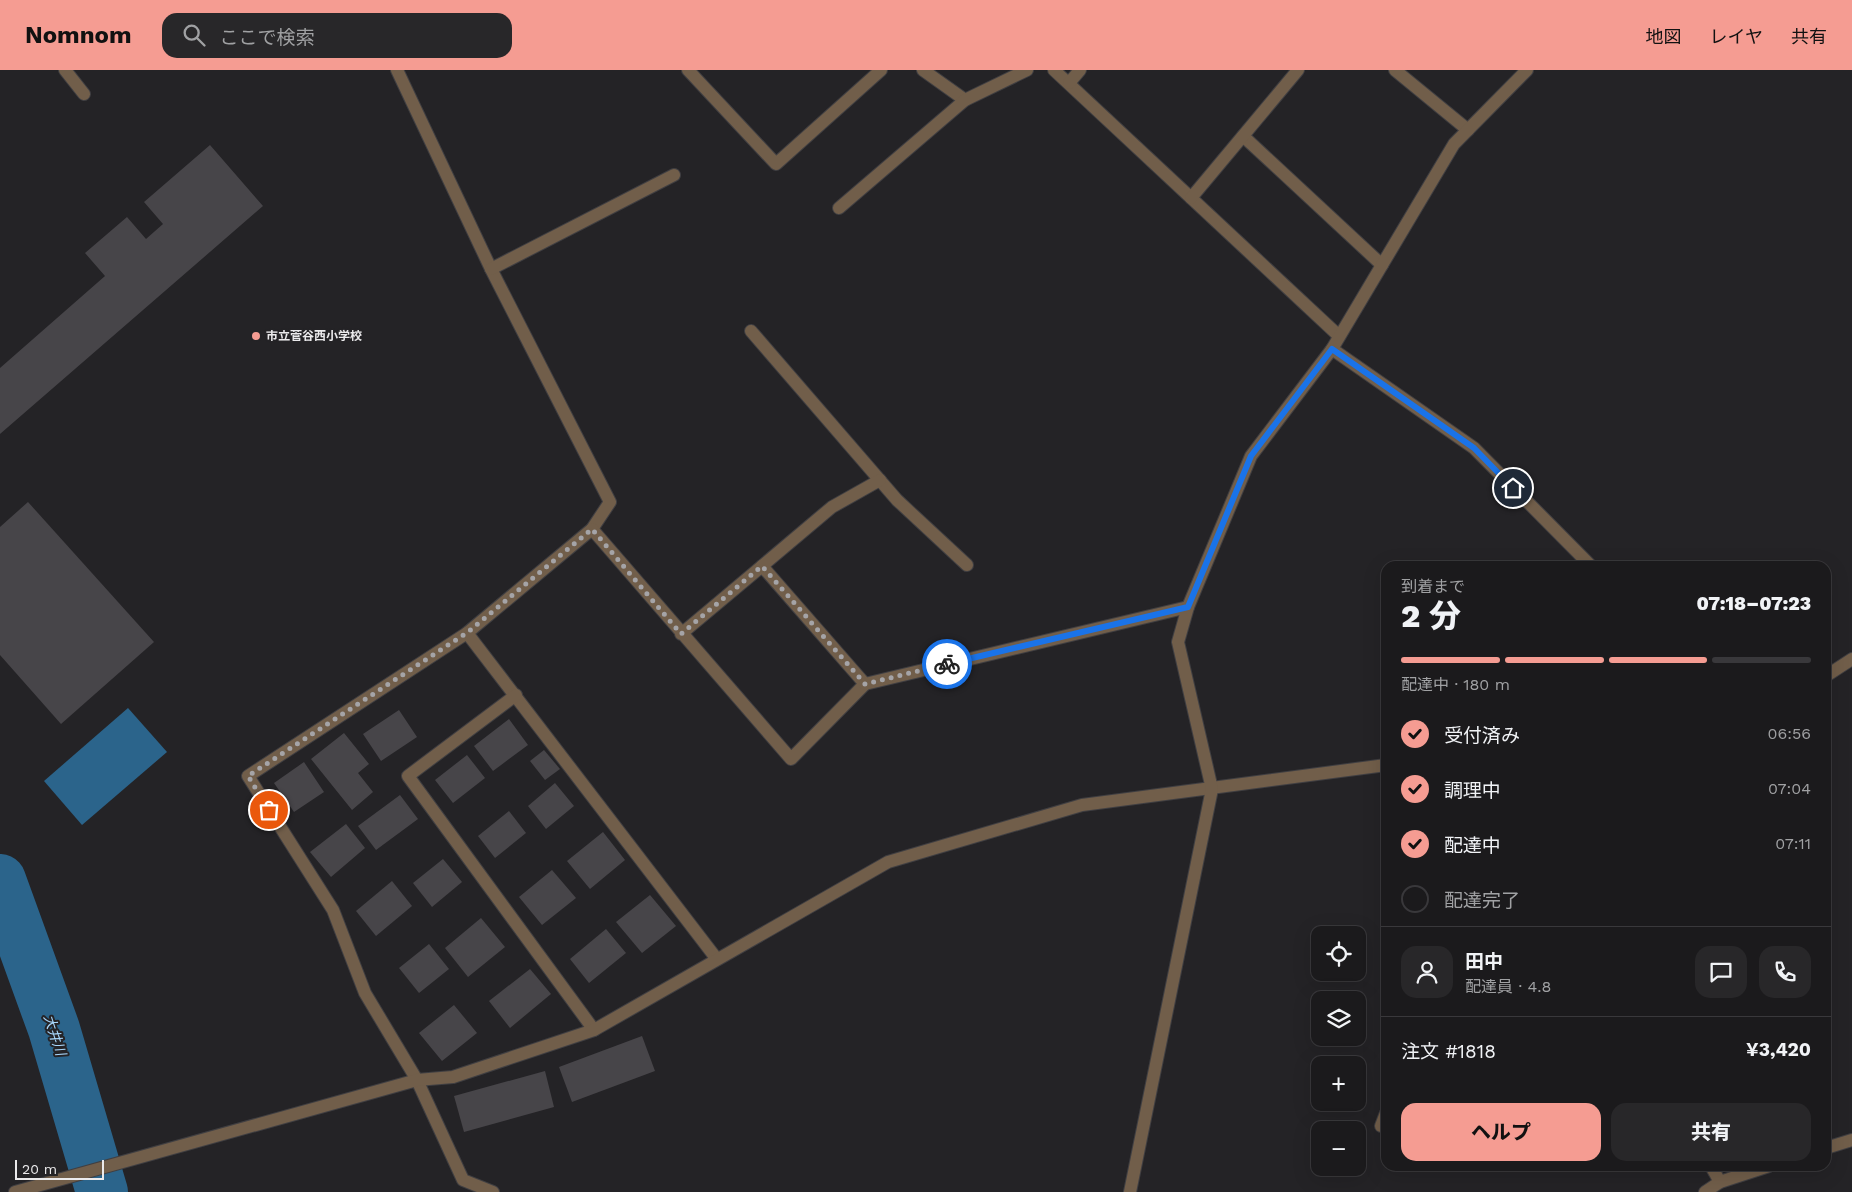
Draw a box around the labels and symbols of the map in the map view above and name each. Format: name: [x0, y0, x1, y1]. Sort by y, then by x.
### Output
place label: 市立菅谷西小学校: [266, 329, 362, 343]
marker: 市立菅谷西小学校: [250, 330, 262, 342]
pin: [1492, 467, 1534, 509]
courier: [922, 639, 972, 689]
pin: [248, 789, 290, 831]
water label: 大井川: [41, 1013, 70, 1059]
scale bar: [15, 1157, 104, 1180]

